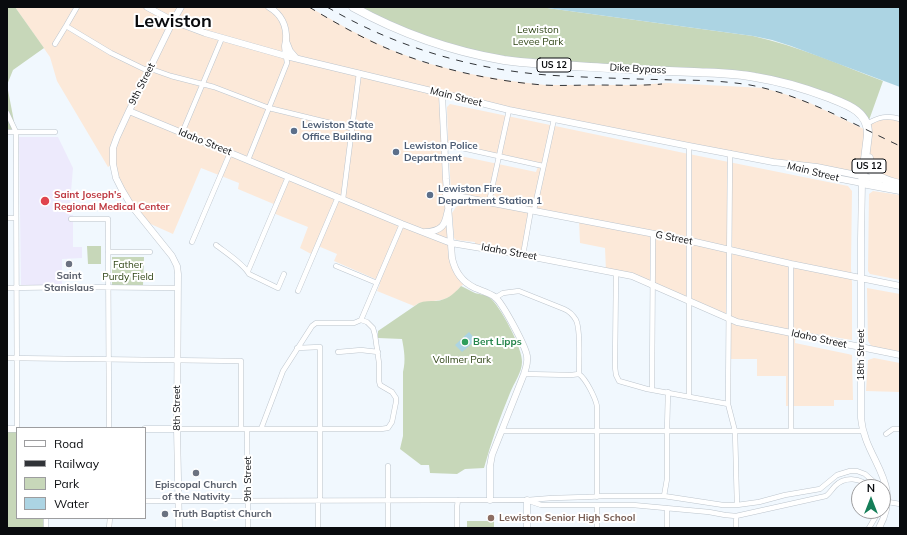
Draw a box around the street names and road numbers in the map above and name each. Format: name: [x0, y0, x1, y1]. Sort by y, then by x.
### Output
road number: US 12: [537, 58, 571, 72]
street label: 9th Street: [126, 61, 158, 107]
street label: Dike Bypass: [609, 62, 667, 76]
street label: Main Street: [429, 85, 483, 109]
street label: Idaho Street: [177, 126, 233, 158]
road number: US 12: [852, 159, 886, 173]
street label: Main Street: [786, 160, 840, 184]
street label: G Street: [654, 229, 694, 247]
street label: Idaho Street: [480, 241, 538, 263]
street label: Idaho Street: [790, 327, 848, 351]
street label: 18th Street: [855, 329, 867, 381]
street label: 8th Street: [171, 385, 183, 431]
street label: 9th Street: [242, 456, 254, 502]

